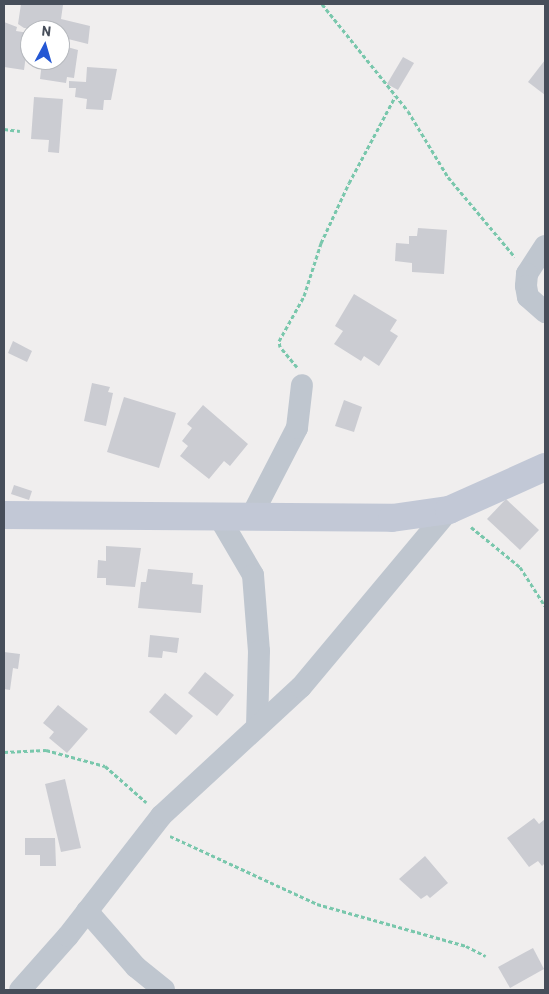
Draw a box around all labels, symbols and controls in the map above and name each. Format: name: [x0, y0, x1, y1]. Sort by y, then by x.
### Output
north arrow: [20, 20, 70, 70]
text: N: [41, 22, 52, 40]

